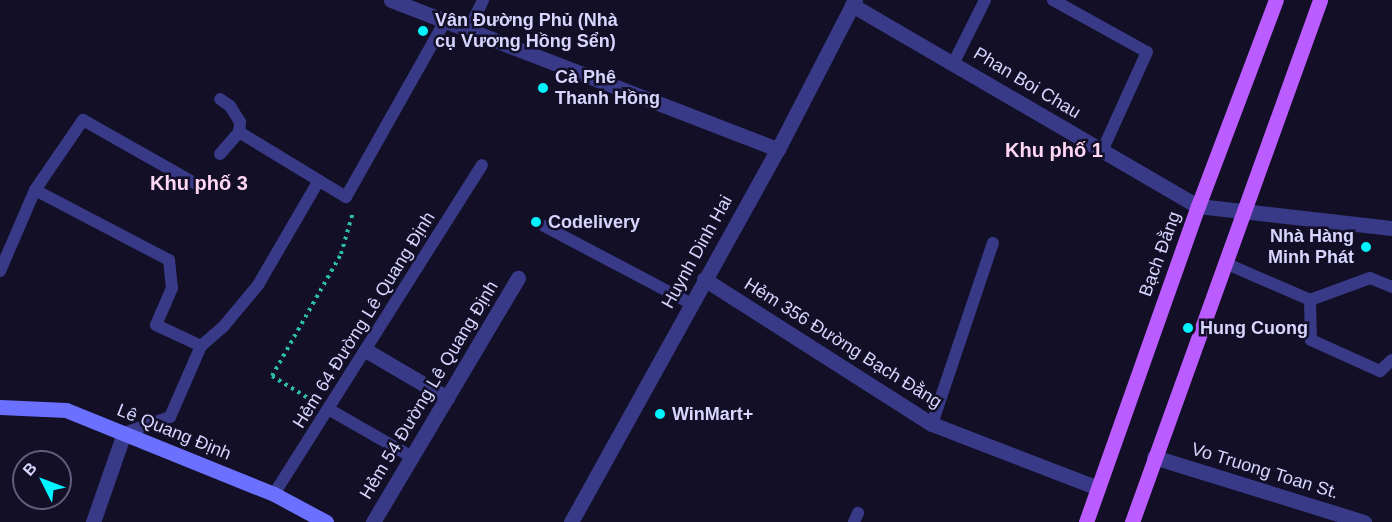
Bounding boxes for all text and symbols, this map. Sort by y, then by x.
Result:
place label: Vân Đường Phủ (Nhà cụ Vương Hồng Sển) [435,10,618,52]
marker: Vân Đường Phủ (Nhà cụ Vương Hồng Sển) [416,24,430,38]
street label: Phan Boi Chau [970,43,1084,123]
place label: Cà Phê Thanh Hồng [555,67,660,110]
marker: Cà Phê Thanh Hồng [536,81,550,95]
district label: Khu phố 1 [1005,138,1103,162]
district label: Khu phố 3 [150,171,248,195]
street label: Huynh Dinh Hai [657,192,737,312]
street label: Hẻm 64 Đường Lê Quang Định [288,208,440,432]
street label: Bạch Đằng [1135,208,1185,300]
place label: Codelivery [548,211,640,233]
marker: Codelivery [529,215,543,229]
place label: Nhà Hàng Minh Phát [1268,226,1354,268]
marker: Nhà Hàng Minh Phát [1359,240,1373,254]
street label: Hẻm 356 Đường Bạch Đằng [740,273,946,413]
street label: Hẻm 54 Đường Lê Quang Định [355,277,503,503]
place label: Hung Cuong [1200,317,1308,339]
marker: Hung Cuong [1181,321,1195,335]
street label: Lê Quang Định [114,399,234,465]
place label: WinMart+ [672,403,753,425]
marker: WinMart+ [653,407,667,421]
street label: Vo Truong Toan St. [1188,438,1342,504]
north arrow [12,450,72,510]
text: B [20,459,40,479]

